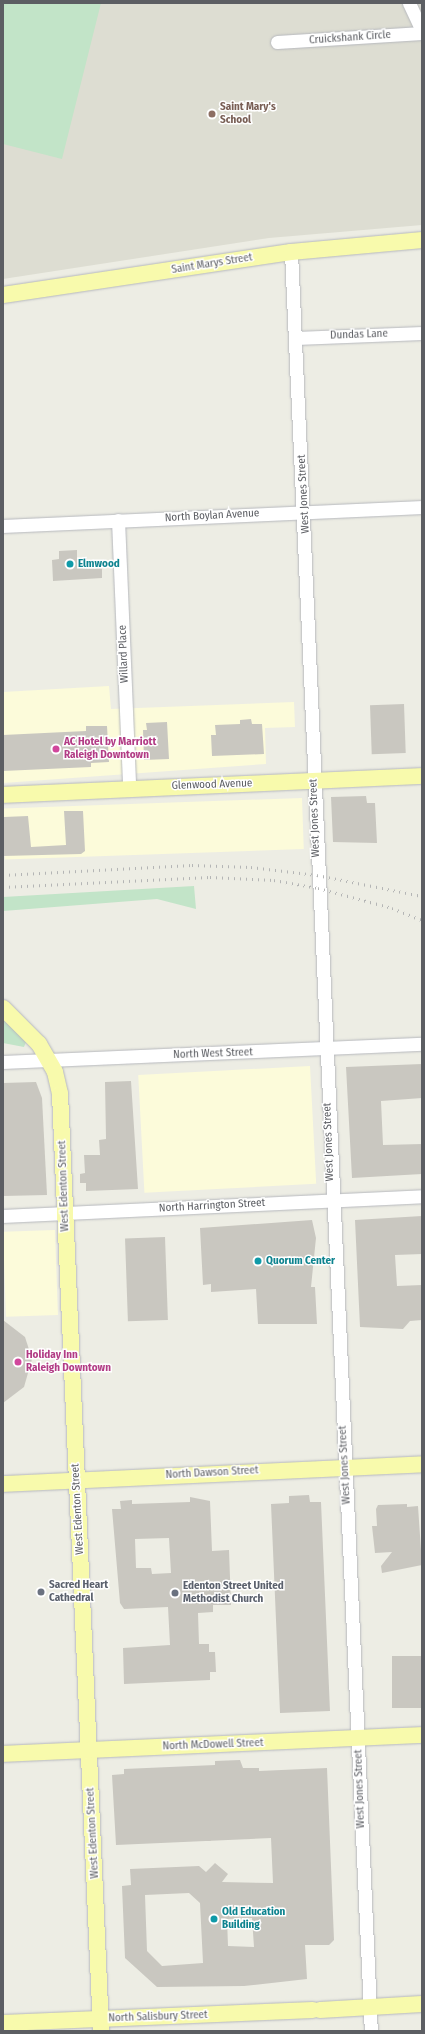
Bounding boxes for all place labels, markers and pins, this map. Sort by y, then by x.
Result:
place label: Saint Mary's School [220,101,276,127]
marker: Saint Mary's School [207,109,217,119]
place label: Elmwood [78,557,120,571]
marker: Elmwood [65,559,75,569]
place label: AC Hotel by Marriott Raleigh Downtown [64,736,156,762]
marker: AC Hotel by Marriott Raleigh Downtown [51,744,61,754]
place label: Quorum Center [266,1254,335,1268]
marker: Quorum Center [253,1256,263,1266]
place label: Holiday Inn Raleigh Downtown [26,1349,111,1375]
marker: Holiday Inn Raleigh Downtown [13,1357,23,1367]
place label: Sacred Heart Cathedral [49,1579,108,1605]
place label: Edenton Street United Methodist Church [183,1580,284,1606]
marker: Sacred Heart Cathedral [36,1587,46,1597]
marker: Edenton Street United Methodist Church [170,1588,180,1598]
place label: Old Education Building [222,1906,285,1932]
marker: Old Education Building [209,1914,219,1924]

